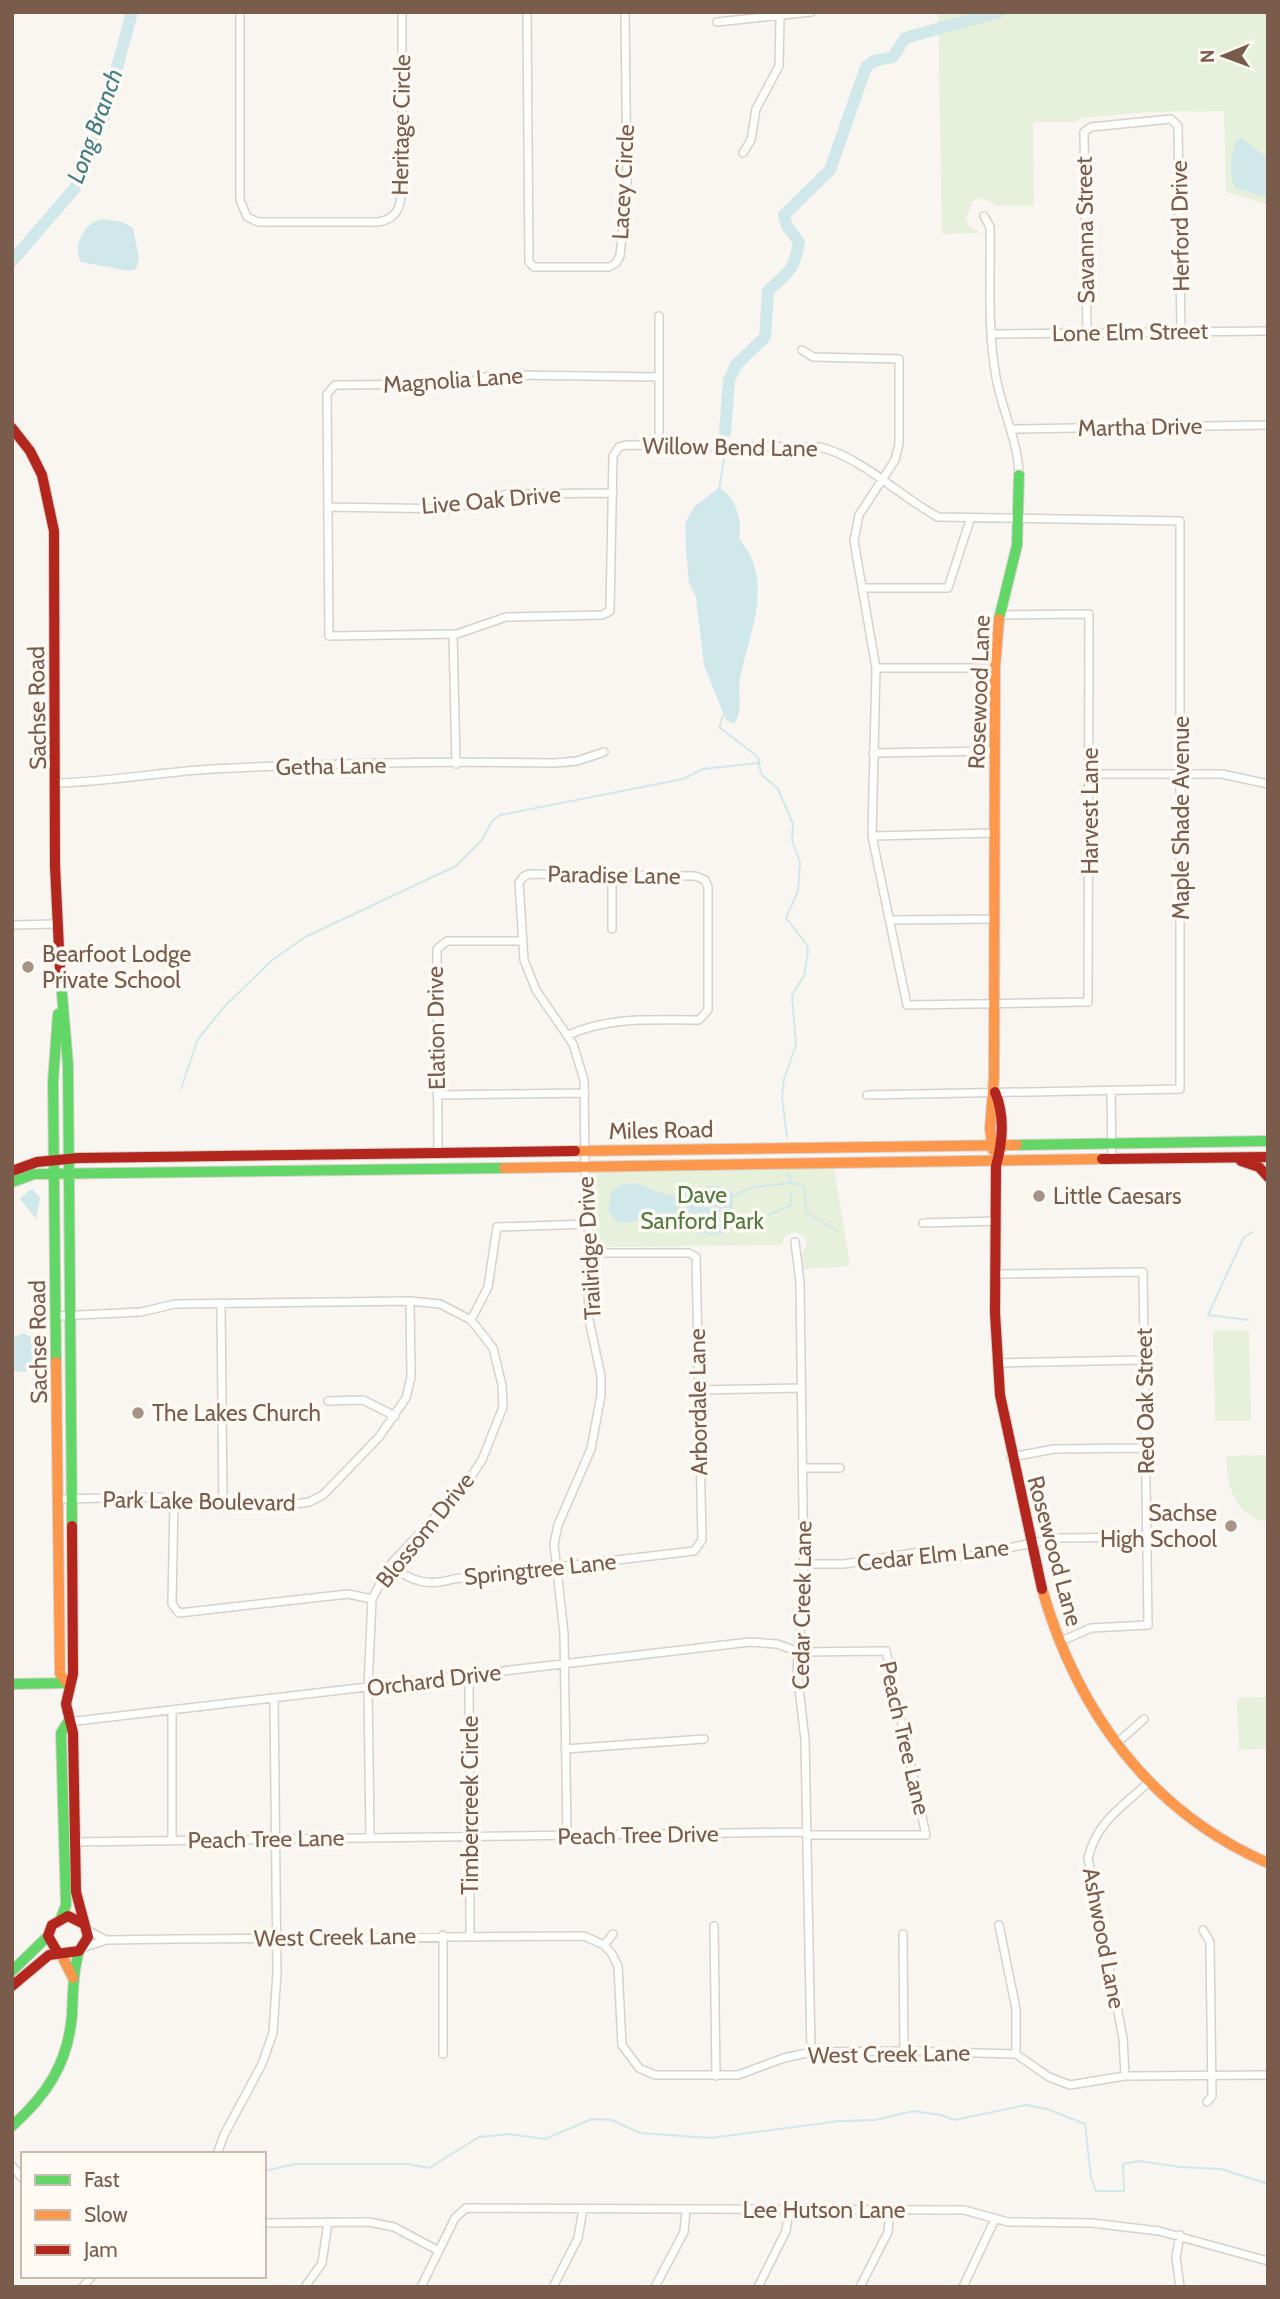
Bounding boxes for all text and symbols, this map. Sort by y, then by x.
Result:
north arrow [1189,21,1259,91]
text: N [1196,49,1219,63]
street label: Heritage Circle [386,54,416,196]
water label: Long Branch [60,65,129,187]
street label: Lacey Circle [606,123,640,240]
street label: Savanna Street [1070,156,1100,304]
street label: Herford Drive [1165,160,1195,292]
street label: Lone Elm Street [1052,317,1209,347]
street label: Magnolia Lane [382,361,524,399]
street label: Martha Drive [1077,412,1203,442]
street label: Willow Bend Lane [642,431,818,463]
street label: Live Oak Drive [420,480,562,520]
street label: Rosewood Lane [962,614,996,770]
street label: Sachse Road [22,646,52,770]
street label: Maple Shade Avenue [1167,716,1195,920]
street label: Harvest Lane [1076,747,1104,874]
street label: Getha Lane [275,751,387,781]
street label: Paradise Lane [547,860,681,890]
place label: Bearfoot Lodge Private School [42,940,191,994]
marker: Bearfoot Lodge Private School [20,959,36,975]
street label: Elation Drive [421,966,451,1090]
street label: Miles Road [608,1115,714,1145]
street label: Trailridge Drive [571,1175,607,1320]
park label: Dave Sanford Park [640,1181,764,1235]
place label: Little Caesars [1053,1182,1182,1210]
marker: Little Caesars [1031,1188,1047,1204]
street label: Sachse Road [23,1280,53,1404]
street label: Red Oak Street [1130,1327,1160,1474]
street label: Arbordale Lane [683,1328,713,1476]
place label: The Lakes Church [152,1399,321,1427]
marker: The Lakes Church [130,1405,146,1421]
street label: Blossom Drive [370,1467,480,1593]
street label: Rosewood Lane [1021,1473,1089,1629]
street label: Park Lake Boulevard [102,1485,296,1517]
place label: Sachse High School [1100,1499,1218,1553]
marker: Sachse High School [1223,1518,1239,1534]
street label: Cedar Creek Lane [787,1520,817,1690]
street label: Cedar Elm Lane [856,1533,1011,1577]
street label: Springtree Lane [462,1547,618,1591]
street label: Orchard Drive [365,1658,503,1702]
street label: Peach Tree Lane [874,1658,936,1818]
street label: Timbercreek Circle [456,1715,484,1895]
street label: Peach Tree Drive [557,1820,719,1850]
street label: Peach Tree Lane [187,1824,345,1854]
street label: Ashwood Lane [1077,1865,1131,2011]
street label: West Creek Lane [254,1922,417,1952]
street label: West Creek Lane [808,2039,971,2069]
legend [21,2152,266,2278]
text: Fast [84,2167,120,2192]
street label: Lee Hutson Lane [742,2196,906,2224]
text: Slow [84,2202,128,2227]
text: Jam [83,2237,118,2262]

